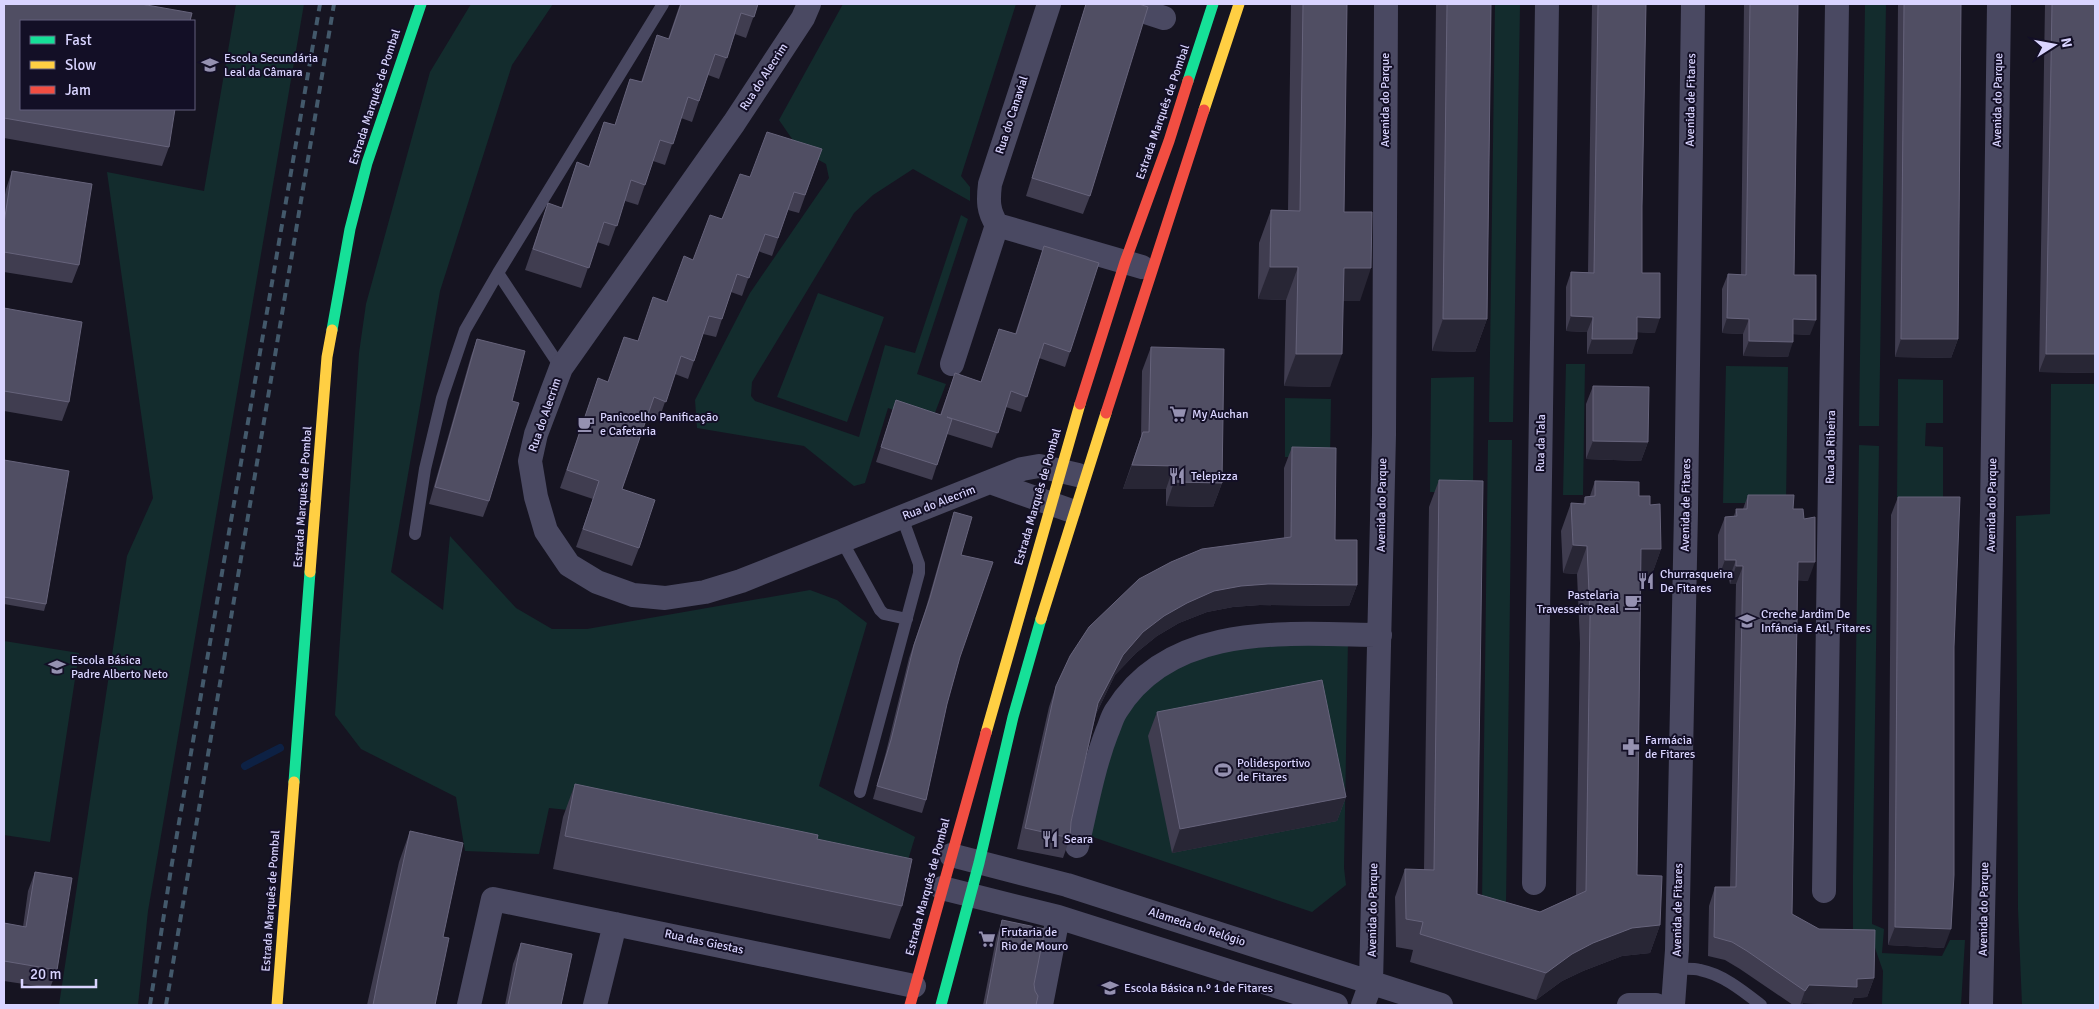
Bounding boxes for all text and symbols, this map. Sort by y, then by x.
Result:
legend [20,20,195,110]
north arrow [2029,20,2079,70]
street label: Estrada Marquês de Pombal [346,27,404,167]
text: Fast [65,31,92,49]
text: N [2057,36,2076,49]
street label: Rua do Alecrim [737,41,791,113]
street label: Estrada Marquês de Pombal [1133,42,1193,181]
place label: Escola Secundária Leal da Câmara [224,51,318,80]
street label: Avenida do Parque [1378,53,1393,147]
street label: Avenida de Fitares [1683,53,1699,147]
street label: Avenida do Parque [1990,53,2006,147]
school or university icon: Escola Secundária Leal da Câmara [200,55,220,75]
text: Slow [65,56,96,74]
street label: Rua do Canavial [992,74,1032,156]
text: Jam [65,81,91,99]
street label: Rua do Alecrim [525,376,565,454]
supermarket icon: My Auchan [1168,404,1188,424]
place label: My Auchan [1192,407,1249,422]
place label: Panicoelho Panificação e Cafetaria [600,410,718,439]
street label: Rua da Ribeira [1823,410,1839,484]
cafe icon: Panicoelho Panificação e Cafetaria [576,414,596,434]
street label: Rua da Tala [1533,414,1549,472]
street label: Estrada Marquês de Pombal [291,425,315,568]
street label: Estrada Marquês de Pombal [1011,426,1065,567]
street label: Avenida do Parque [1374,458,1390,552]
street label: Avenida de Fitares [1678,458,1694,552]
street label: Avenida do Parque [1984,458,2000,552]
restaurant icon: Telepizza [1167,466,1187,486]
place label: Telepizza [1191,469,1238,484]
street label: Rua do Alecrim [900,482,978,524]
place label: Churrasqueira De Fitares [1660,567,1733,596]
restaurant icon: Churrasqueira De Fitares [1636,571,1656,591]
place label: Pastelaria Travesseiro Real [1537,588,1619,617]
cafe icon: Pastelaria Travesseiro Real [1623,592,1643,612]
place label: Creche Jardim De Infáncia E Atl, Fitares [1761,607,1871,636]
school or university icon: Creche Jardim De Infáncia E Atl, Fitares [1737,611,1757,631]
place label: Escola Básica Padre Alberto Neto [71,653,168,682]
school or university icon: Escola Básica Padre Alberto Neto [47,657,67,677]
place label: Farmácia de Fitares [1645,733,1695,762]
pharmacy icon: Farmácia de Fitares [1621,737,1641,757]
place label: Polidesportivo de Fitares [1237,756,1310,785]
sports icon: Polidesportivo de Fitares [1213,760,1233,780]
street label: Estrada Marquês de Pombal [902,816,954,957]
street label: Estrada Marquês de Pombal [259,829,283,972]
restaurant icon: Seara [1040,829,1060,849]
place label: Seara [1064,832,1093,847]
street label: Avenida do Parque [1976,862,1992,956]
street label: Avenida do Parque [1365,863,1381,957]
street label: Avenida de Fitares [1670,863,1686,957]
street label: Alameda do Relógio [1147,904,1247,950]
place label: Frutaria de Rio de Mouro [1001,925,1068,954]
street label: Rua das Giestas [663,926,745,958]
supermarket icon: Frutaria de Rio de Mouro [977,929,997,949]
scale bar [22,956,96,988]
text: 20 m [30,965,61,983]
school or university icon: Escola Básica n.º 1 de Fitares [1100,978,1120,998]
place label: Escola Básica n.º 1 de Fitares [1124,981,1273,996]

